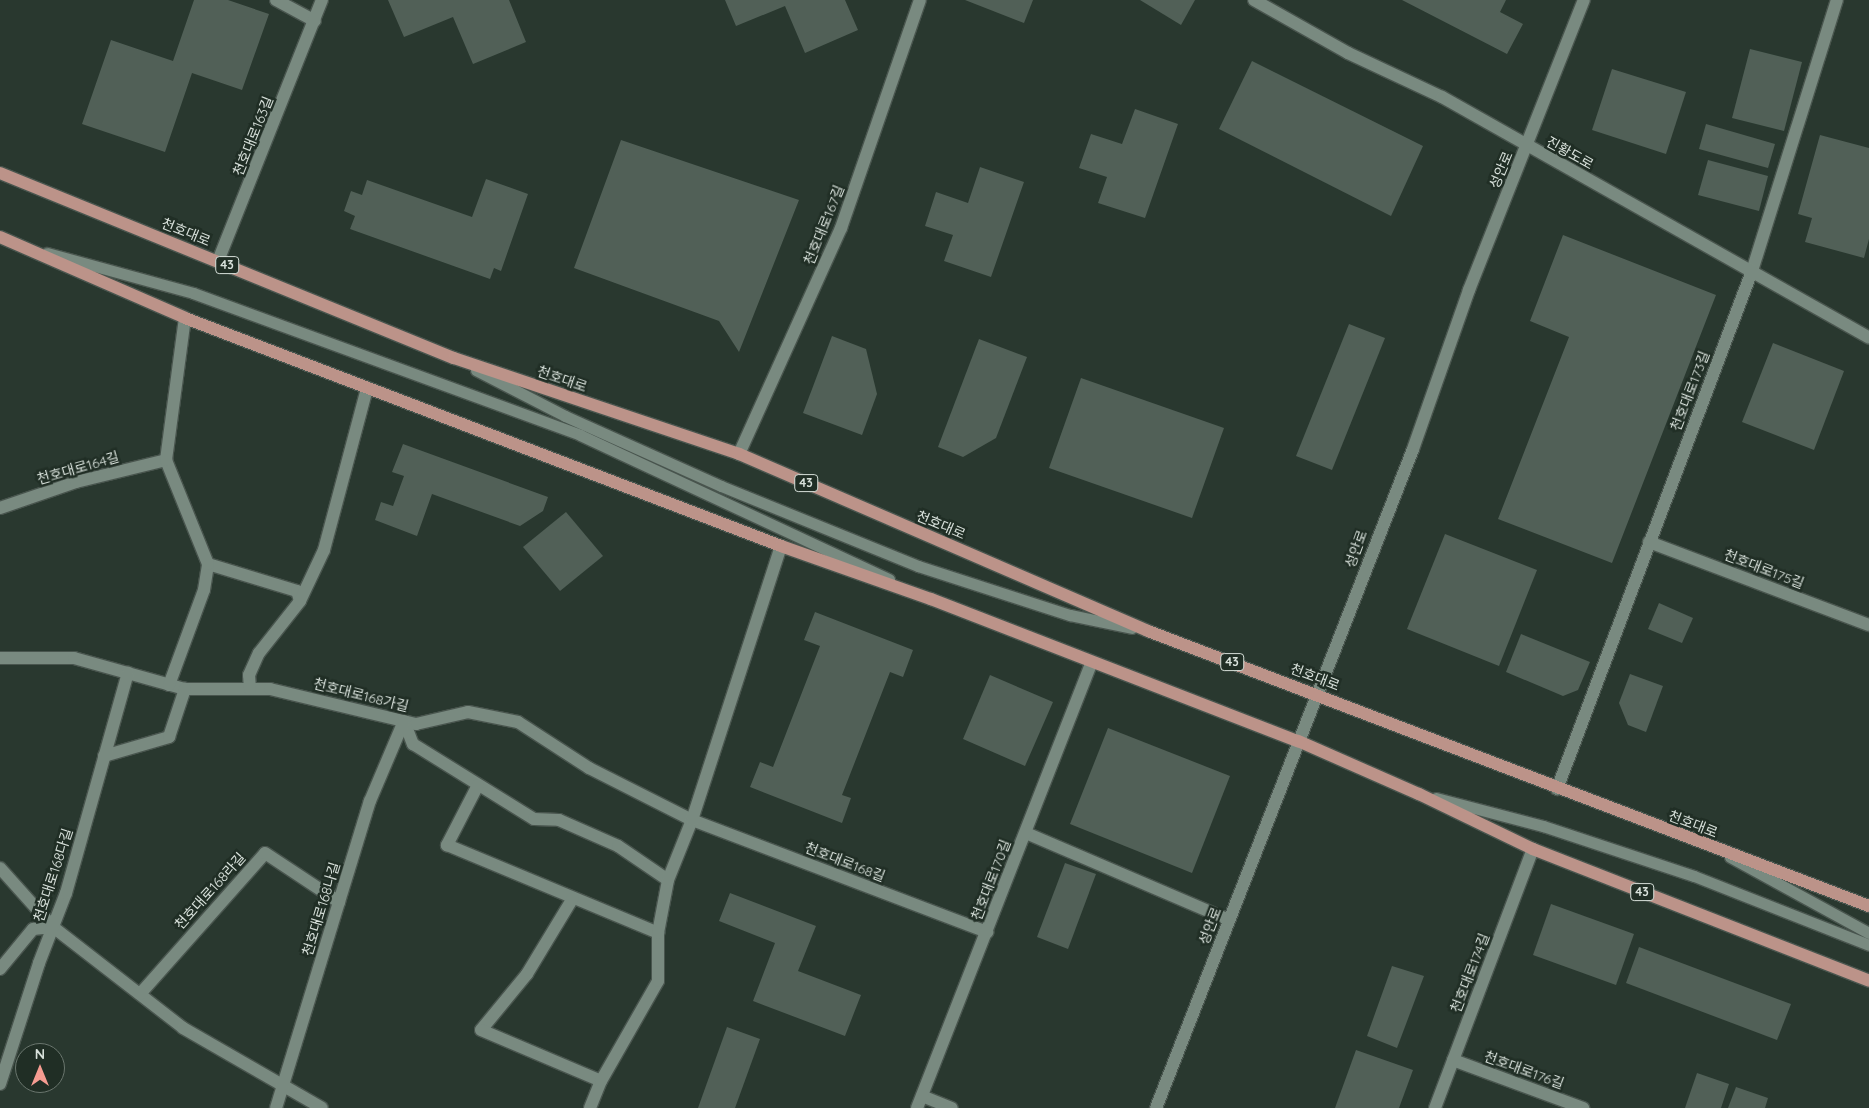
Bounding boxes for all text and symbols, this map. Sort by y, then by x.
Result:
street label: 천호대로163길 [229,94,277,178]
street label: 진황도로 [1543,133,1597,173]
street label: 성안로 [1486,149,1516,191]
street label: 천호대로167길 [800,183,848,267]
street label: 천호대로 [159,215,213,249]
road number: 43 [214,256,240,274]
street label: 천호대로173길 [1667,349,1713,433]
street label: 천호대로 [535,363,589,395]
street label: 천호대로164길 [35,448,121,488]
road number: 43 [794,473,818,492]
street label: 천호대로 [914,507,968,543]
street label: 성안로 [1341,528,1371,570]
street label: 천호대로175길 [1722,546,1806,592]
road number: 43 [1220,652,1244,672]
street label: 천호대로 [1288,660,1342,694]
street label: 천호대로168가길 [312,675,410,715]
street label: 천호대로 [1666,807,1720,841]
street label: 천호대로168다길 [30,826,76,924]
street label: 천호대로170길 [968,837,1014,923]
street label: 천호대로168길 [802,839,888,885]
street label: 천호대로168라길 [171,849,249,933]
street label: 천호대로168나길 [299,860,343,958]
road number: 43 [1630,882,1654,902]
street label: 성안로 [1195,905,1225,947]
street label: 천호대로174길 [1447,931,1493,1015]
north arrow [15,1043,65,1093]
text: N [35,1045,45,1063]
street label: 천호대로176길 [1482,1048,1566,1092]

